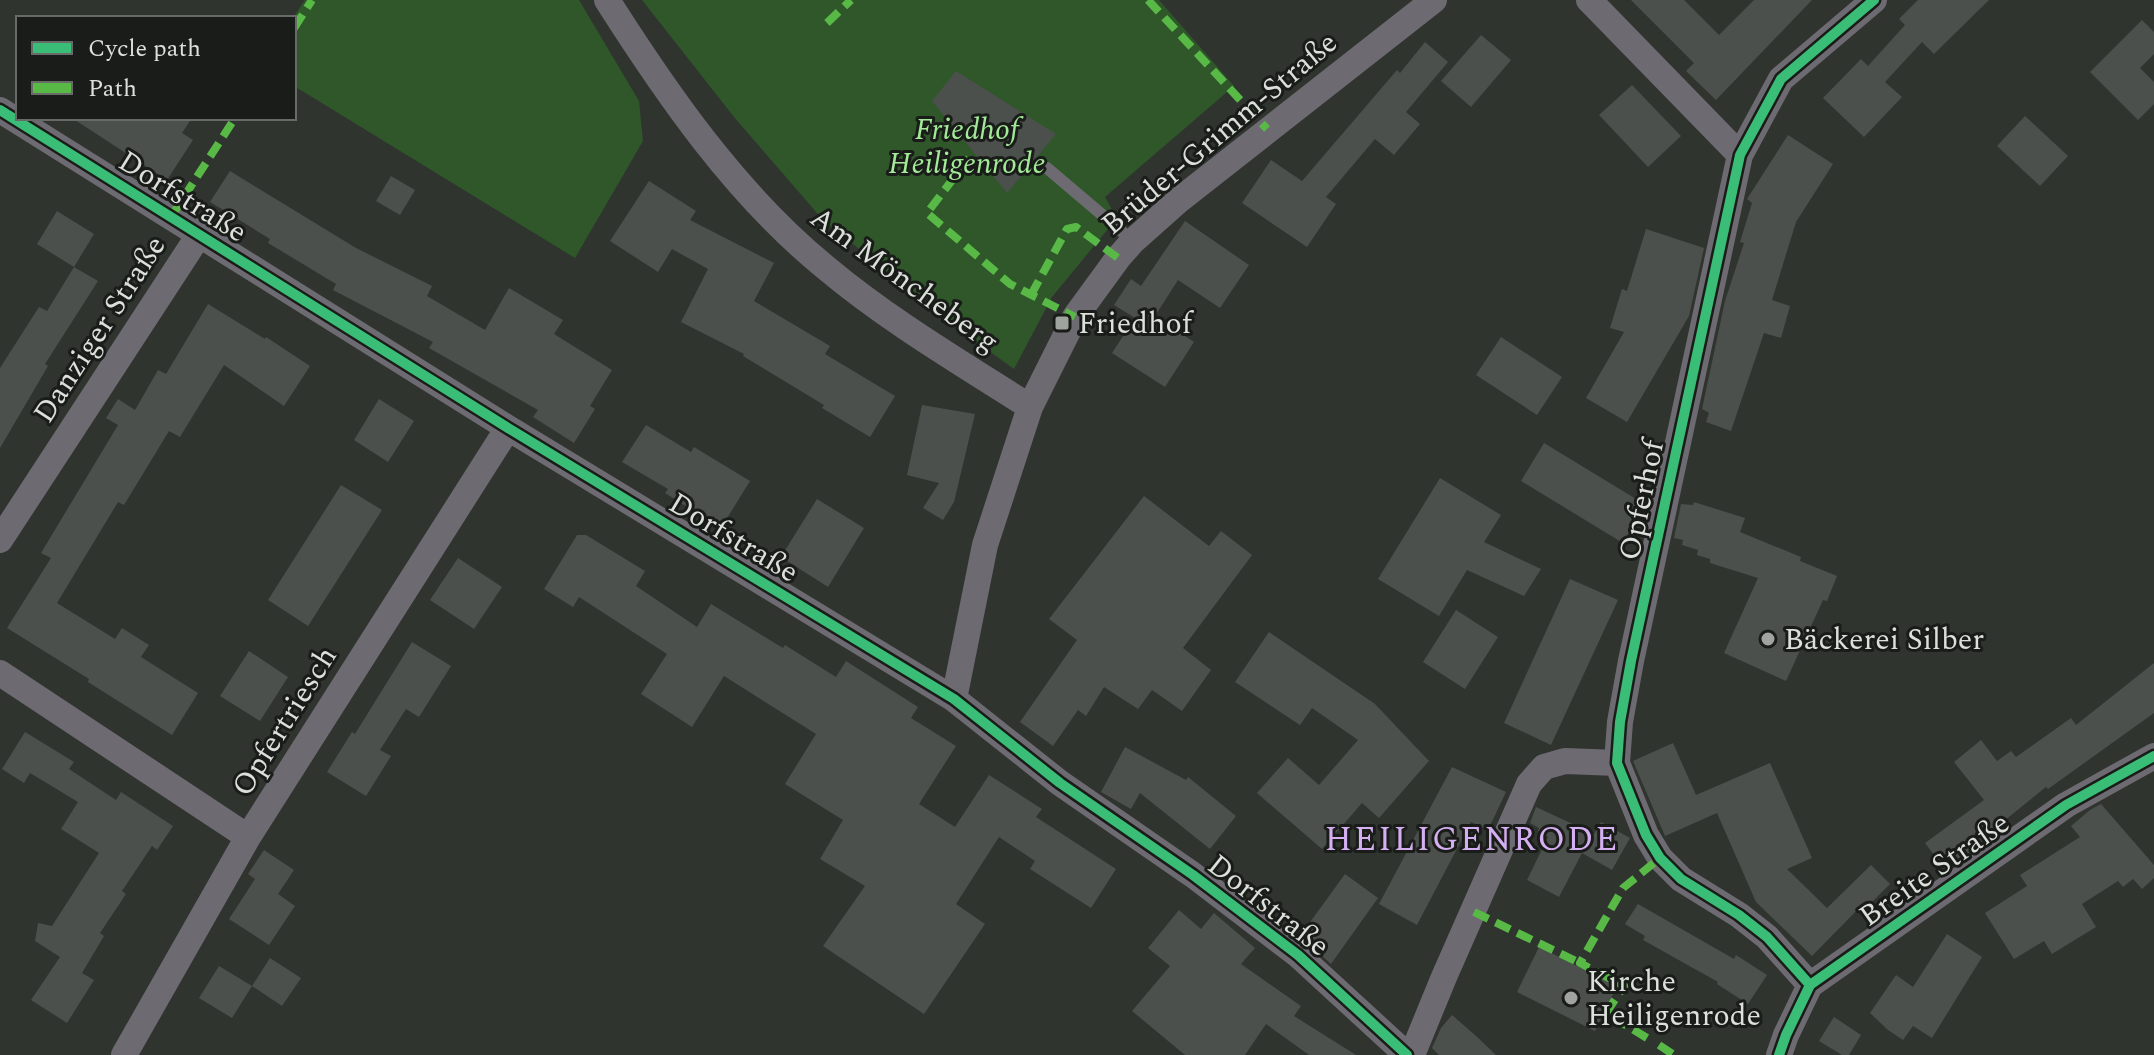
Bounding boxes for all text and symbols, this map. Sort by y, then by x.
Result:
legend [16,16,296,120]
street label: Brüder-Grimm-Straße [1091,21,1348,247]
text: Cycle path [88,31,201,67]
text: Path [88,71,137,107]
park label: Friedhof Heiligenrode [889,107,1045,187]
street label: Dorfstraße [109,139,256,255]
street label: Am Möncheberg [800,195,1009,364]
street label: Danziger Straße [22,227,178,433]
place label: Friedhof [1078,301,1195,347]
marker: Friedhof [1053,314,1071,332]
street label: Opferhof [1607,433,1678,565]
street label: Dorfstraße [659,481,807,595]
place label: Bäckerei Silber [1784,617,1984,663]
marker: Bäckerei Silber [1759,630,1777,648]
street label: Opfertriesch [220,637,349,806]
street label: Breite Straße [1850,801,2019,939]
district label: HEILIGENRODE [1325,814,1619,866]
street label: Dorfstraße [1197,843,1340,969]
place label: Kirche Heiligenrode [1587,959,1761,1039]
marker: Kirche Heiligenrode [1562,989,1580,1007]

